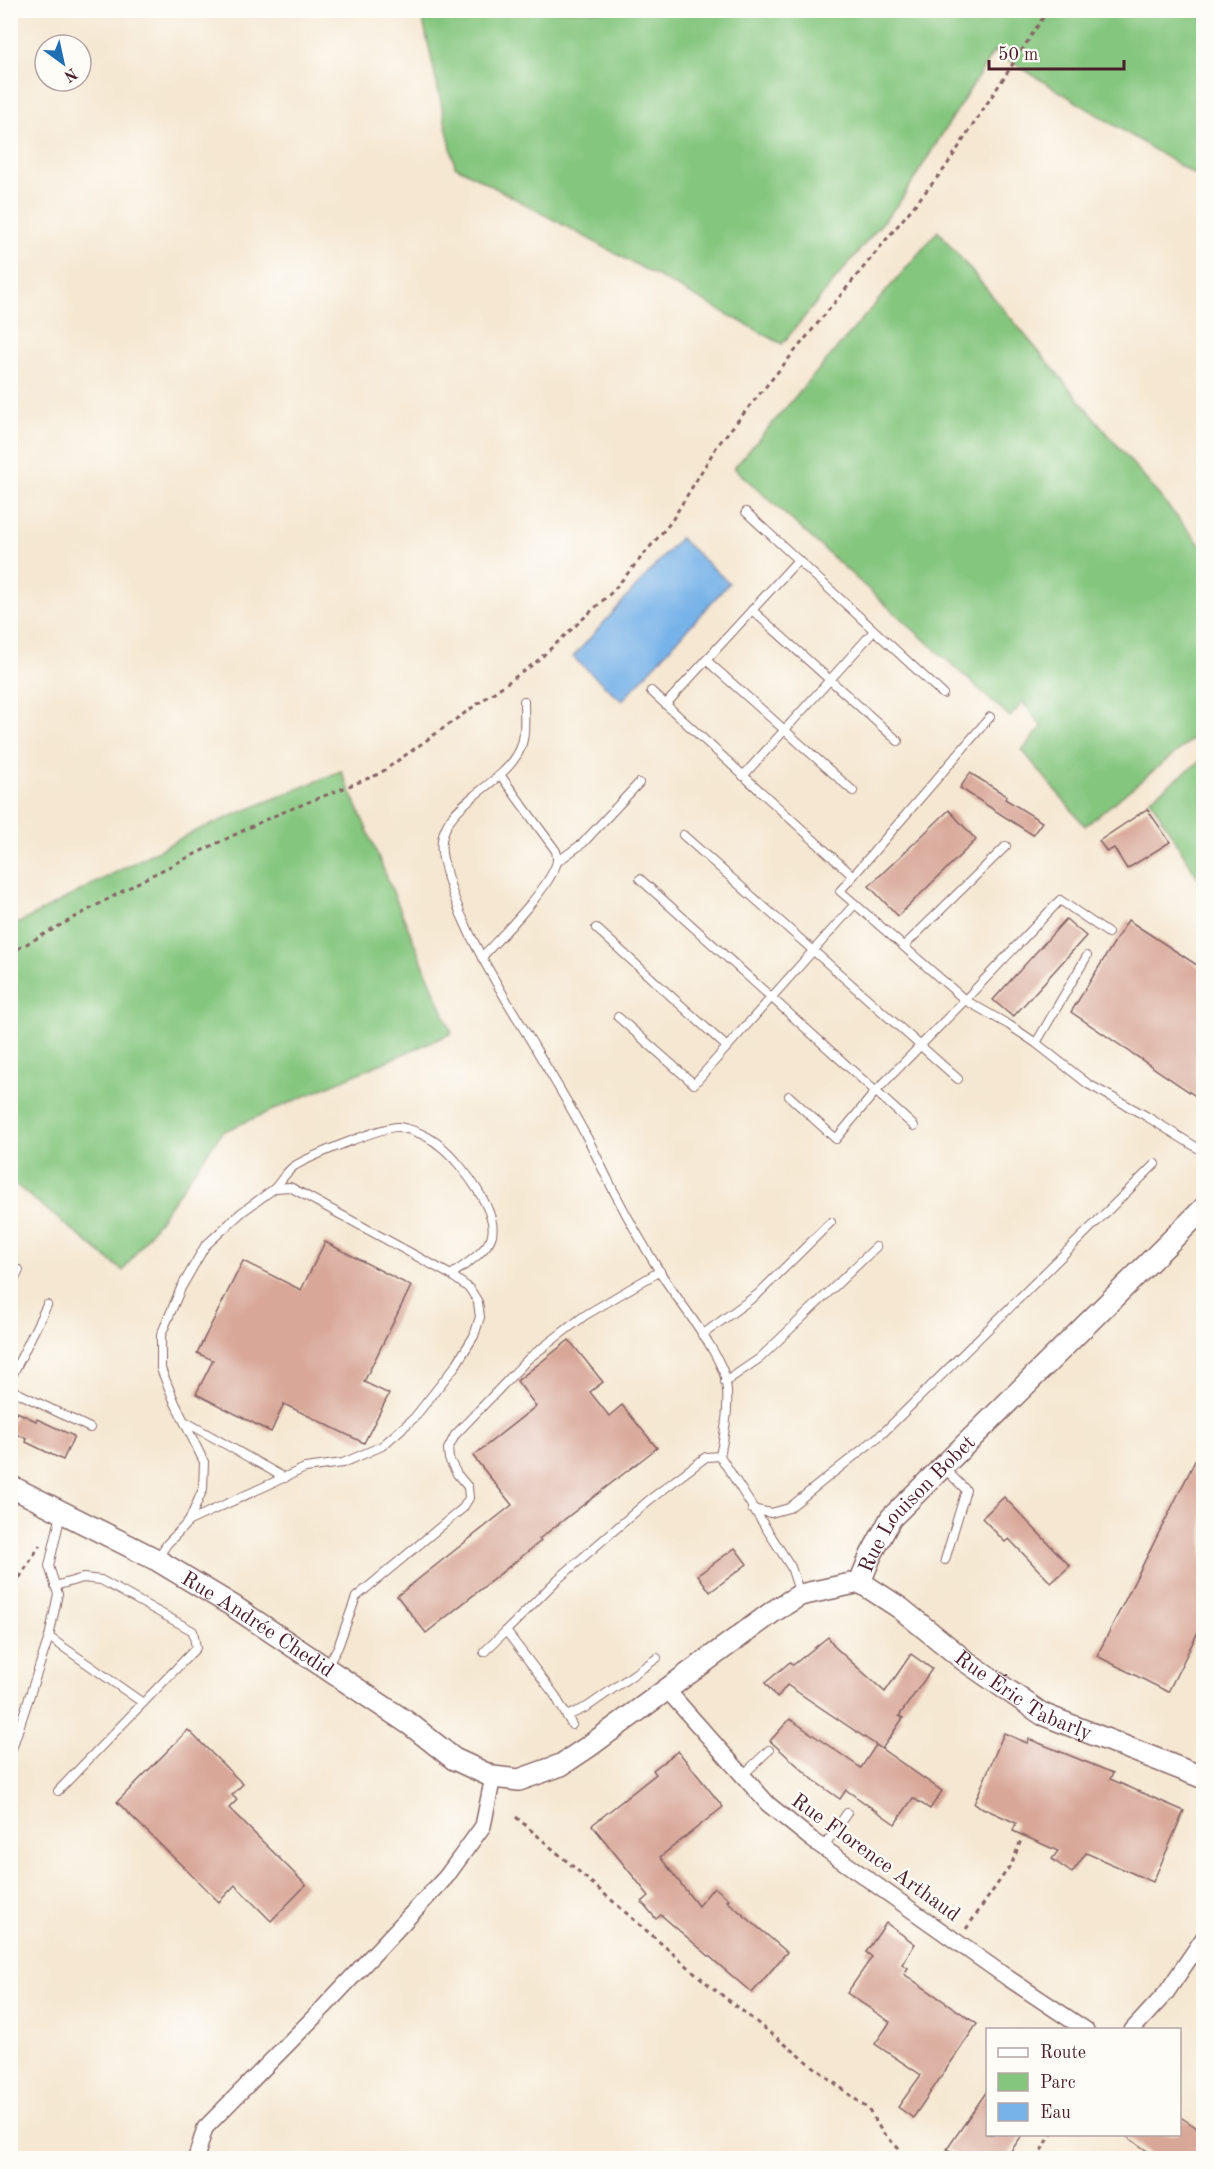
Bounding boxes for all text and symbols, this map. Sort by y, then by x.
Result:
north arrow [33,33,93,93]
scale bar [989,33,1124,71]
text: 50 m [998,46,1038,64]
text: N [60,64,80,84]
street label: Rue Louison Bobet [856,1432,980,1576]
street label: Rue Andrée Chedid [177,1568,337,1682]
street label: Rue Éric Tabarly [950,1648,1095,1745]
street label: Rue Florence Arthaud [787,1790,963,1926]
legend [986,2028,1181,2136]
text: Route [1040,2044,1086,2062]
text: Parc [1040,2074,1076,2092]
text: Eau [1040,2104,1071,2122]

